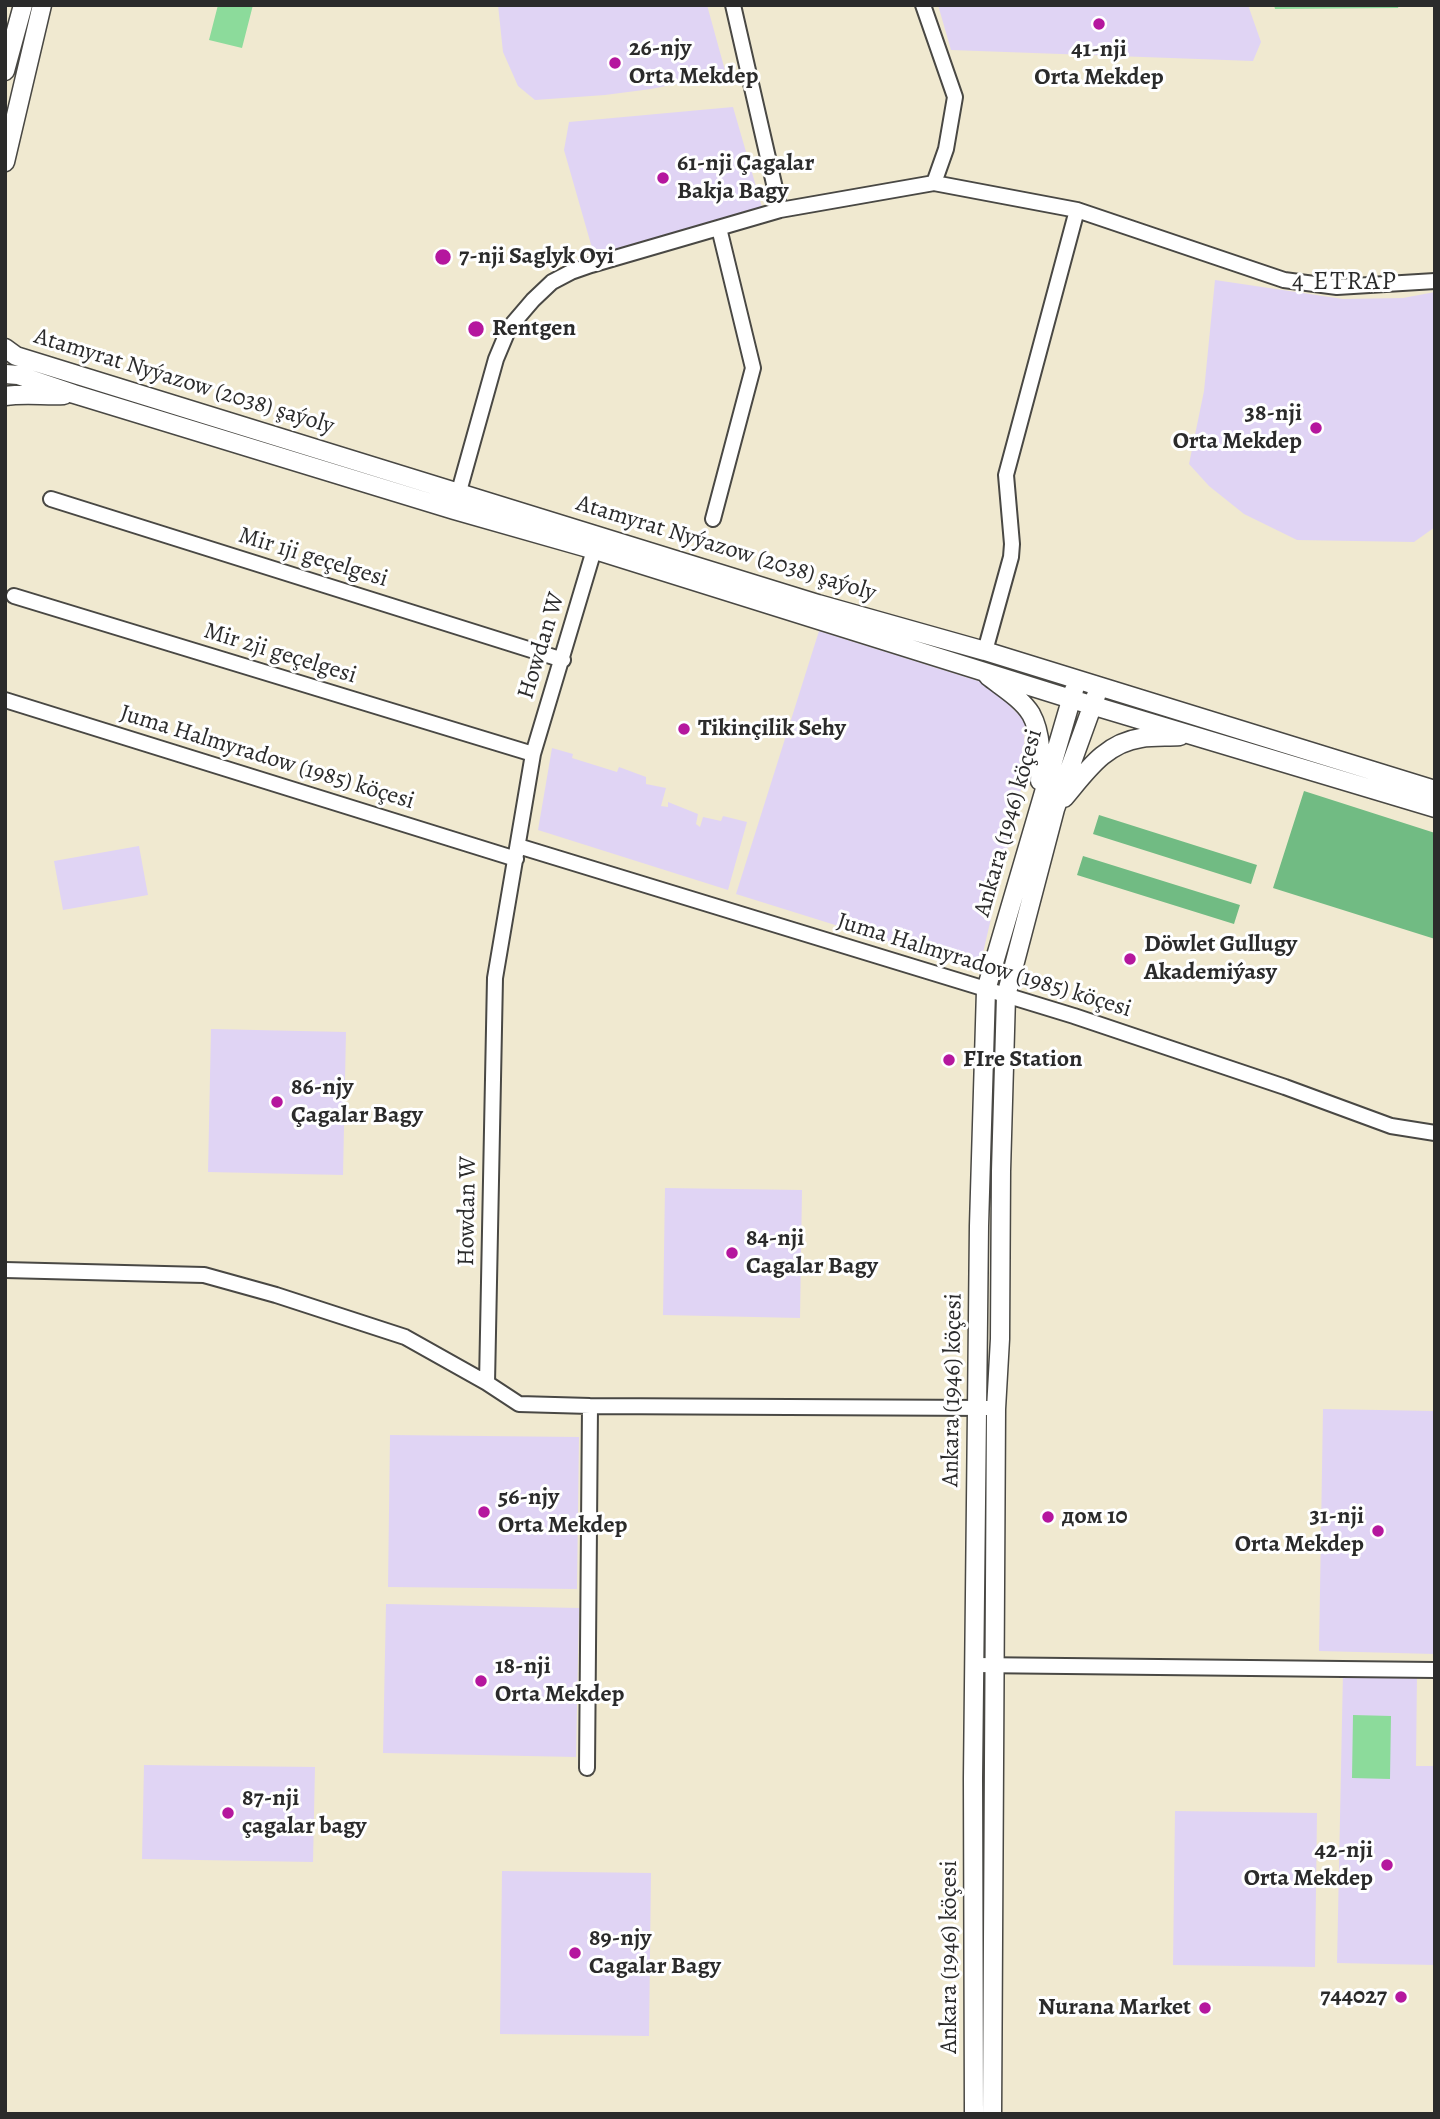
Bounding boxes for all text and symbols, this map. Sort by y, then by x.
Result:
marker: 41-nji Orta Mekdep [1091,16,1107,32]
place label: 26-njy Orta Mekdep [629,35,758,91]
place label: 41-nji Orta Mekdep [1034,36,1164,92]
marker: 26-njy Orta Mekdep [607,55,623,71]
place label: 61-nji Çagalar Bakja Bagy [677,150,814,206]
marker: 61-nji Çagalar Bakja Bagy [655,170,671,186]
place label: 7-nji Saglyk Oyi [459,243,614,271]
marker: 7-nji Saglyk Oyi [433,247,453,267]
district label: 4 ETRAP [1293,267,1397,299]
place label: Rentgen [492,315,576,343]
marker: Rentgen [466,319,486,339]
street label: Atamyrat Nyýazow (2038) şaýoly [31,323,337,441]
place label: 38-nji Orta Mekdep [1173,400,1302,456]
marker: 38-nji Orta Mekdep [1308,420,1324,436]
street label: Atamyrat Nyýazow (2038) şaýoly [573,490,879,608]
street label: Mir 1ji geçelgesi [235,522,391,594]
street label: Howdan W [512,589,572,703]
street label: Mir 2ji geçelgesi [200,617,360,691]
street label: Juma Halmyradow (1985) köçesi [116,699,418,817]
place label: Tikinçilik Sehy [698,715,846,743]
marker: Tikinçilik Sehy [676,721,692,737]
street label: Ankara (1946) köçesi [968,726,1050,920]
street label: Juma Halmyradow (1985) köçesi [833,907,1135,1025]
place label: Döwlet Gullugy Akademiýasy [1144,931,1297,987]
marker: Döwlet Gullugy Akademiýasy [1122,951,1138,967]
place label: FIre Station [963,1046,1083,1074]
marker: FIre Station [941,1052,957,1068]
place label: 86-njy Çagalar Bagy [291,1074,423,1130]
marker: 86-njy Çagalar Bagy [269,1094,285,1110]
street label: Howdan W [453,1156,483,1266]
place label: 84-nji Cagalar Bagy [746,1225,878,1281]
marker: 84-nji Cagalar Bagy [724,1245,740,1261]
street label: Ankara (1946) köçesi [937,1293,969,1487]
place label: 56-njy Orta Mekdep [498,1484,627,1540]
place label: дом 10 [1062,1503,1128,1531]
place label: 31-nji Orta Mekdep [1235,1503,1364,1559]
marker: 56-njy Orta Mekdep [476,1504,492,1520]
marker: дом 10 [1040,1509,1056,1525]
marker: 31-nji Orta Mekdep [1370,1523,1386,1539]
place label: 18-nji Orta Mekdep [495,1653,624,1709]
marker: 18-nji Orta Mekdep [473,1673,489,1689]
place label: 87-nji çagalar bagy [242,1785,366,1841]
marker: 87-nji çagalar bagy [220,1805,236,1821]
place label: 42-nji Orta Mekdep [1244,1837,1373,1893]
marker: 42-nji Orta Mekdep [1379,1857,1395,1873]
street label: Ankara (1946) köçesi [936,1860,964,2054]
place label: 89-njy Cagalar Bagy [589,1925,721,1981]
marker: 89-njy Cagalar Bagy [567,1945,583,1961]
place label: 744027 [1320,1983,1387,2011]
marker: 744027 [1393,1989,1409,2005]
place label: Nurana Market [1038,1994,1191,2022]
marker: Nurana Market [1197,2000,1213,2016]

